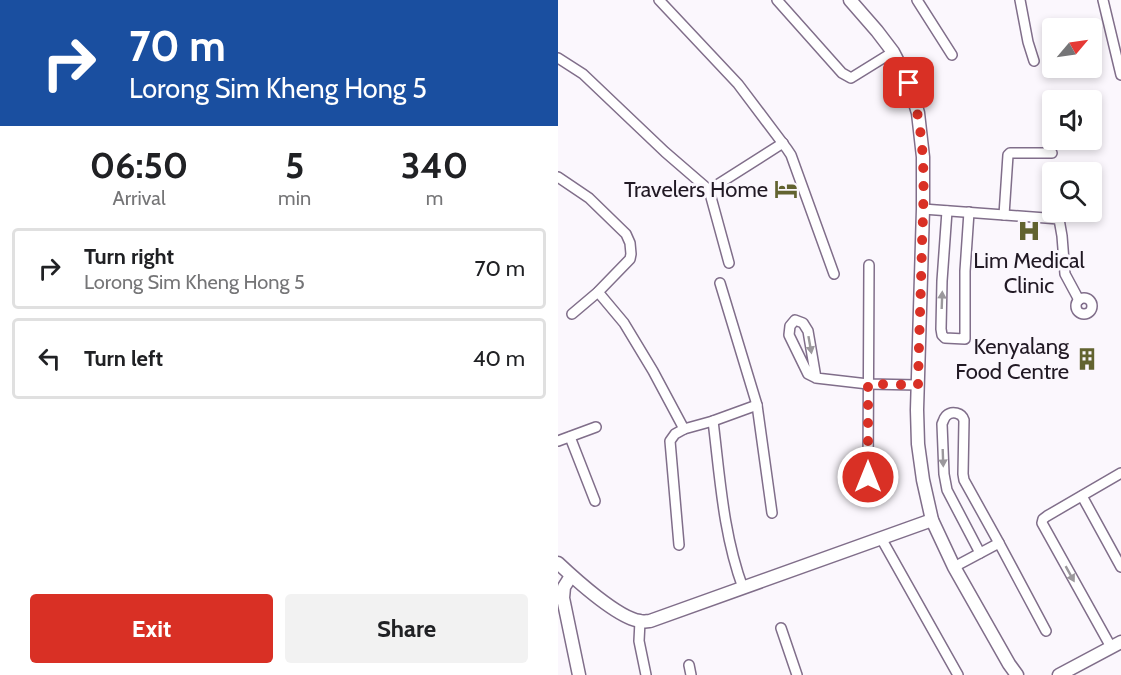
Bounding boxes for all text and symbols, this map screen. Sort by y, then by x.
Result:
north arrow [1042,18,1102,78]
map controls [1042,18,1102,222]
text: 70 m [129,20,226,72]
icon: right [30,24,108,102]
pin [883,57,934,108]
icon: arrive [892,66,925,99]
text: Lorong Sim Kheng Hong 5 [129,72,427,105]
button: sound [1042,90,1102,150]
text: 06:50 [90,143,188,187]
text: 5 [285,143,304,187]
text: 340 [401,143,468,187]
button: search [1042,162,1102,222]
place label: Travelers Home [624,176,768,203]
hotel icon: Travelers Home [773,176,799,202]
text: Arrival [112,186,166,210]
text: min [278,186,311,210]
text: m [426,186,443,210]
hospital icon: Lim Medical Clinic [1016,218,1042,244]
text: Turn right [84,243,174,270]
place label: Lim Medical Clinic [973,247,1086,299]
icon: right [33,252,66,285]
text: 70 m [475,255,525,282]
text: Lorong Sim Kheng Hong 5 [84,270,305,294]
one-way arrow [937,291,947,310]
place label: Kenyalang Food Centre [955,333,1070,385]
one-way arrow [806,335,815,354]
icon: left [33,342,66,375]
text: Turn left [84,345,163,372]
text: 40 m [473,345,525,372]
building icon: Kenyalang Food Centre [1074,346,1100,372]
position arrow [836,445,900,509]
one-way arrow [939,449,948,468]
one-way arrow [1065,565,1075,582]
button: Exit [30,594,273,663]
button: Share [285,594,528,663]

